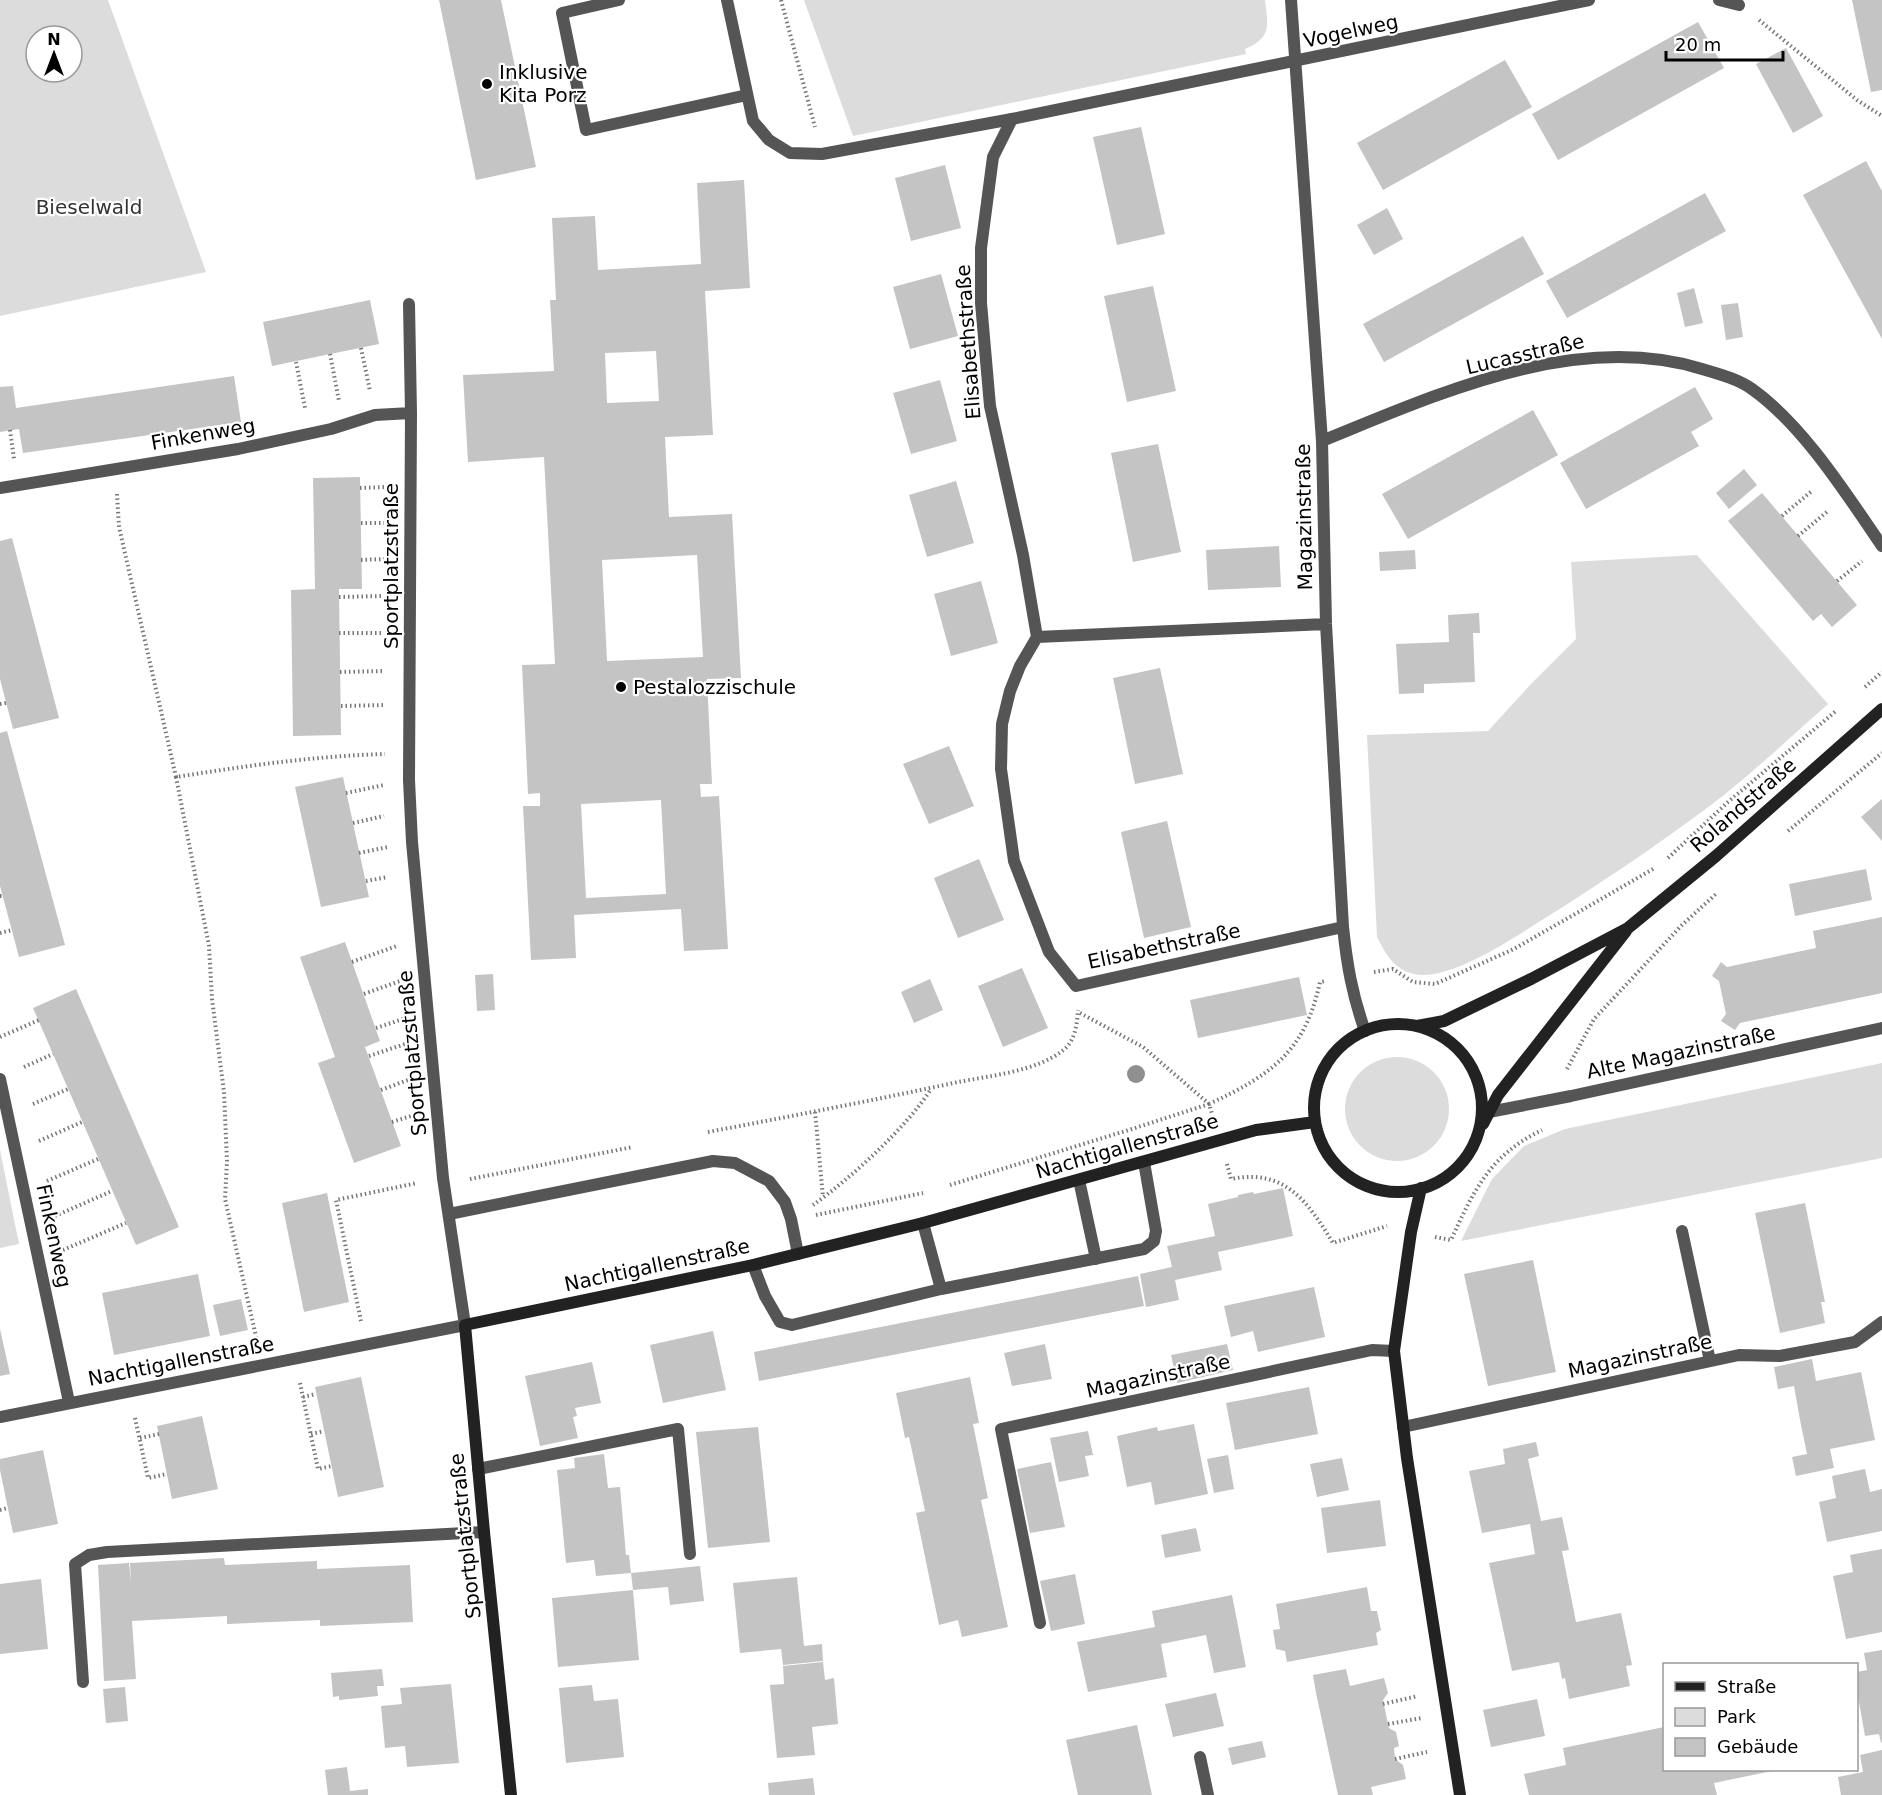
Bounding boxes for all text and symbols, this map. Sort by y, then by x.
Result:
street label: Vogelweg [1301,9,1401,53]
north arrow [24,24,84,84]
scale bar [1666,24,1783,62]
text: N [47,30,61,49]
text: 20 m [1675,34,1721,55]
place label: Inklusive Kita Porz [499,60,588,107]
marker: Inklusive Kita Porz [480,77,494,91]
park label: Bieselwald [36,195,142,219]
street label: Elisabethstraße [951,264,985,420]
street label: Lucasstraße [1463,329,1587,379]
street label: Finkenweg [149,413,257,455]
street label: Magazinstraße [1291,443,1317,591]
street label: Sportplatzstraße [379,483,403,649]
place label: Pestalozzischule [633,675,796,699]
marker: Pestalozzischule [614,680,628,694]
street label: Rolandstraße [1685,753,1801,857]
street label: Elisabethstraße [1085,918,1243,974]
street label: Sportplatzstraße [393,969,431,1137]
street label: Alte Magazinstraße [1584,1020,1778,1084]
street label: Nachtigallenstraße [1033,1108,1221,1184]
street label: Finkenweg [31,1182,77,1290]
street label: Nachtigallenstraße [562,1234,752,1296]
street label: Magazinstraße [1566,1329,1714,1383]
street label: Nachtigallenstraße [86,1331,276,1391]
street label: Magazinstraße [1084,1349,1232,1403]
street label: Sportplatzstraße [444,1452,486,1620]
legend [1663,1663,1858,1771]
text: Straße [1717,1676,1776,1697]
text: Park [1717,1706,1756,1727]
text: Gebäude [1717,1736,1798,1757]

